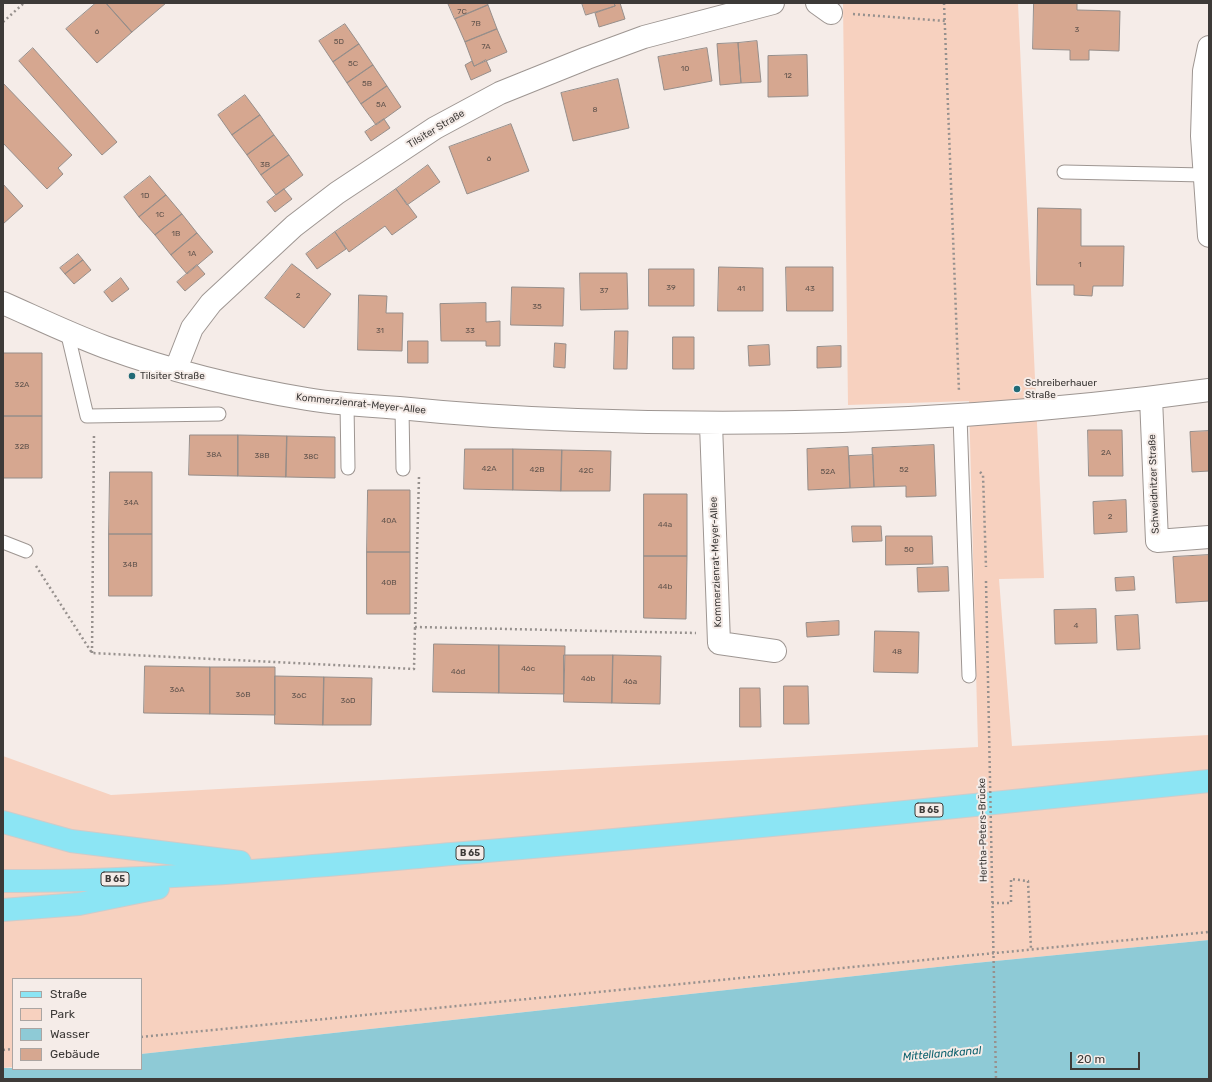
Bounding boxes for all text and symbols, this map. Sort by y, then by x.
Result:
house number: 7C [457,7,467,17]
house number: 7B [471,19,481,29]
house number: 3 [1075,25,1079,35]
house number: 6 [95,27,99,37]
house number: 5D [334,37,344,47]
house number: 7A [481,42,491,52]
house number: 5C [348,59,358,69]
house number: 10 [681,64,689,74]
house number: 12 [784,71,792,81]
house number: 5B [362,79,372,89]
house number: 5A [376,100,386,110]
house number: 8 [592,105,598,115]
street label: Tilsiter Straße [405,107,467,151]
house number: 6 [487,154,491,164]
house number: 3B [260,160,270,170]
house number: 1D [141,191,149,201]
house number: 1C [156,210,164,220]
house number: 1B [172,229,180,239]
house number: 1A [188,249,196,259]
house number: 1 [1078,260,1082,270]
house number: 39 [666,283,676,293]
house number: 41 [737,284,745,294]
house number: 43 [805,284,815,294]
house number: 37 [600,286,608,296]
house number: 2 [296,291,300,301]
house number: 35 [532,302,542,312]
house number: 31 [376,326,384,336]
house number: 33 [465,326,475,336]
place label: Tilsiter Straße [140,370,205,382]
marker: Tilsiter Straße [127,371,137,381]
place label: Schreiberhauer Straße [1025,377,1097,400]
house number: 32A [15,380,29,390]
marker: Schreiberhauer Straße [1012,384,1022,394]
street label: Kommerzienrat-Meyer-Allee [295,391,427,417]
street label: Schweidnitzer Straße [1146,434,1162,534]
house number: 32B [15,442,29,452]
house number: 2A [1101,448,1111,458]
house number: 38A [206,450,222,460]
house number: 38B [254,451,270,461]
house number: 38C [303,452,319,462]
house number: 42A [481,464,497,474]
house number: 42B [529,465,545,475]
house number: 52 [899,465,909,475]
house number: 42C [579,466,593,476]
house number: 52A [821,467,835,477]
street label: Kommerzienrat-Meyer-Allee [708,497,724,627]
house number: 34A [123,498,139,508]
house number: 2 [1108,512,1112,522]
house number: 40A [381,516,397,526]
house number: 44a [658,520,672,530]
house number: 50 [904,545,914,555]
house number: 34B [122,560,138,570]
house number: 40B [381,578,397,588]
house number: 44b [658,582,672,592]
house number: 4 [1074,621,1078,631]
house number: 48 [892,647,902,657]
house number: 46c [521,664,535,674]
house number: 46d [451,667,465,677]
house number: 46b [581,674,595,684]
house number: 46a [623,677,637,687]
house number: 36A [170,685,184,695]
house number: 36B [236,690,250,700]
house number: 36C [292,691,306,701]
house number: 36D [340,696,356,706]
street label: Hertha-Peters-Brücke [976,778,990,882]
road number: B 65 [915,803,943,817]
road number: B 65 [456,846,484,860]
road number: B 65 [101,872,129,886]
legend [12,978,142,1070]
text: Straße [50,987,87,1001]
text: Park [50,1007,75,1021]
text: Wasser [50,1027,90,1041]
water label: Mittellandkanal [902,1044,982,1064]
scale bar [1072,1044,1142,1070]
text: Gebäude [50,1047,100,1061]
text: 20 m [1077,1052,1105,1066]

